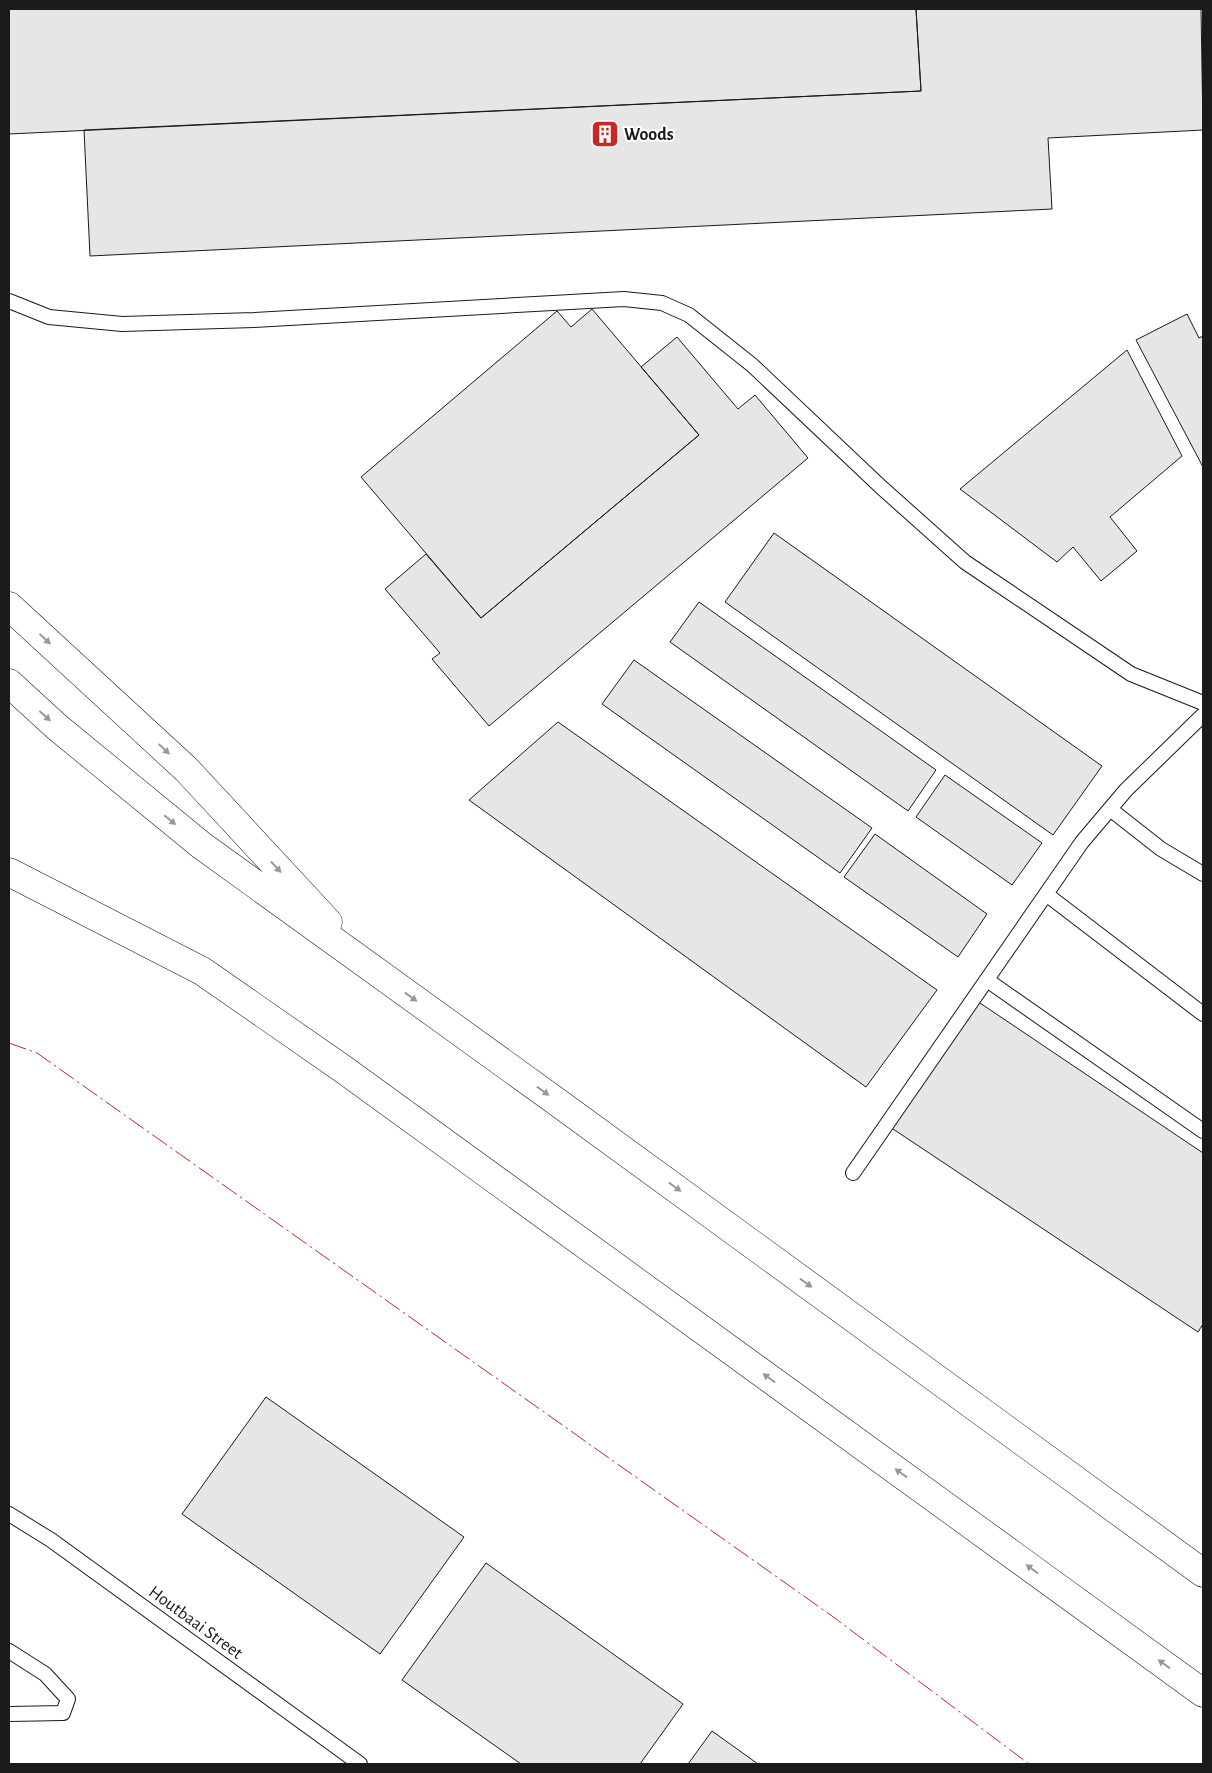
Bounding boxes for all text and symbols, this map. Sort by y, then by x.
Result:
building icon: Woods [590,119,620,149]
place label: Woods [624,126,674,144]
one-way arrow [38,633,50,645]
one-way arrow [39,710,51,722]
one-way arrow [157,743,169,755]
one-way arrow [163,814,176,825]
one-way arrow [270,860,282,872]
one-way arrow [404,992,418,1002]
one-way arrow [536,1086,550,1096]
one-way arrow [668,1182,681,1192]
one-way arrow [799,1278,813,1288]
one-way arrow [762,1373,776,1383]
one-way arrow [894,1468,908,1478]
one-way arrow [1025,1564,1039,1574]
street label: Houtbaai Street [145,1583,246,1663]
one-way arrow [1157,1659,1171,1669]

